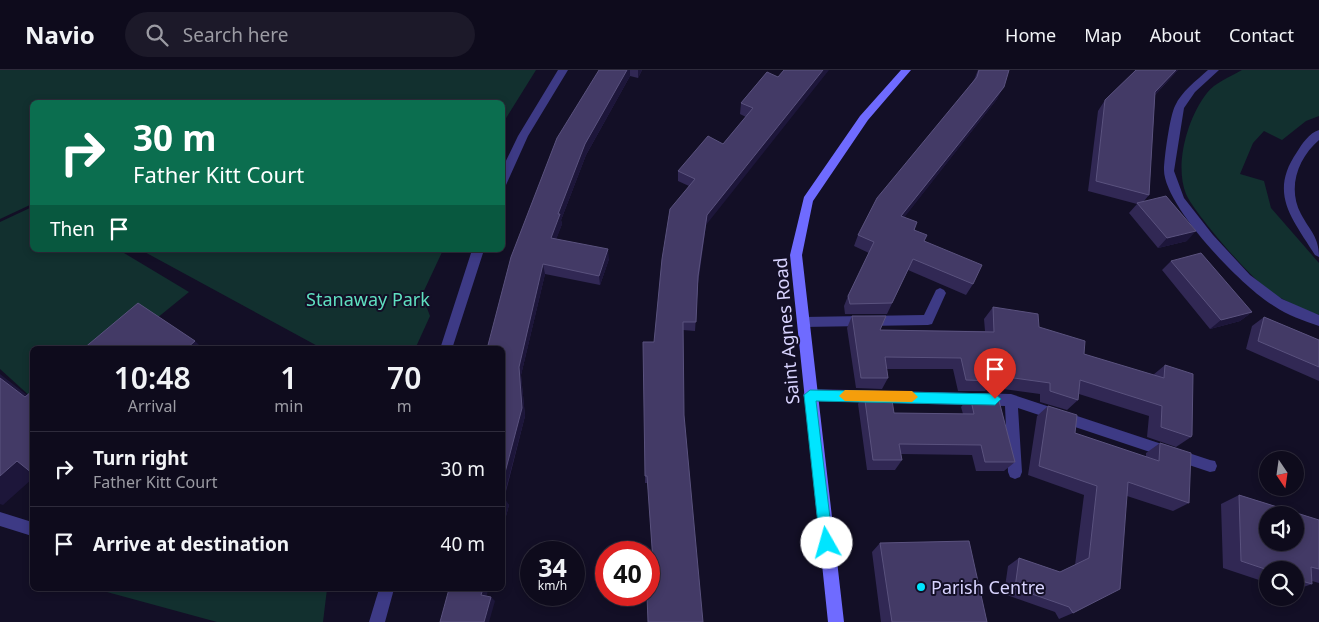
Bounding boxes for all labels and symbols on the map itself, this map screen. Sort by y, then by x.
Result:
street label: Saint Agnes Road [768,257,804,405]
park label: Stanaway Park [306,287,430,311]
pin [974,348,1016,399]
north arrow [1259,451,1304,496]
position arrow [800,516,852,568]
speed limit sign: 40 [595,541,660,606]
place label: Parish Centre [931,575,1045,599]
marker: Parish Centre [915,581,927,593]

